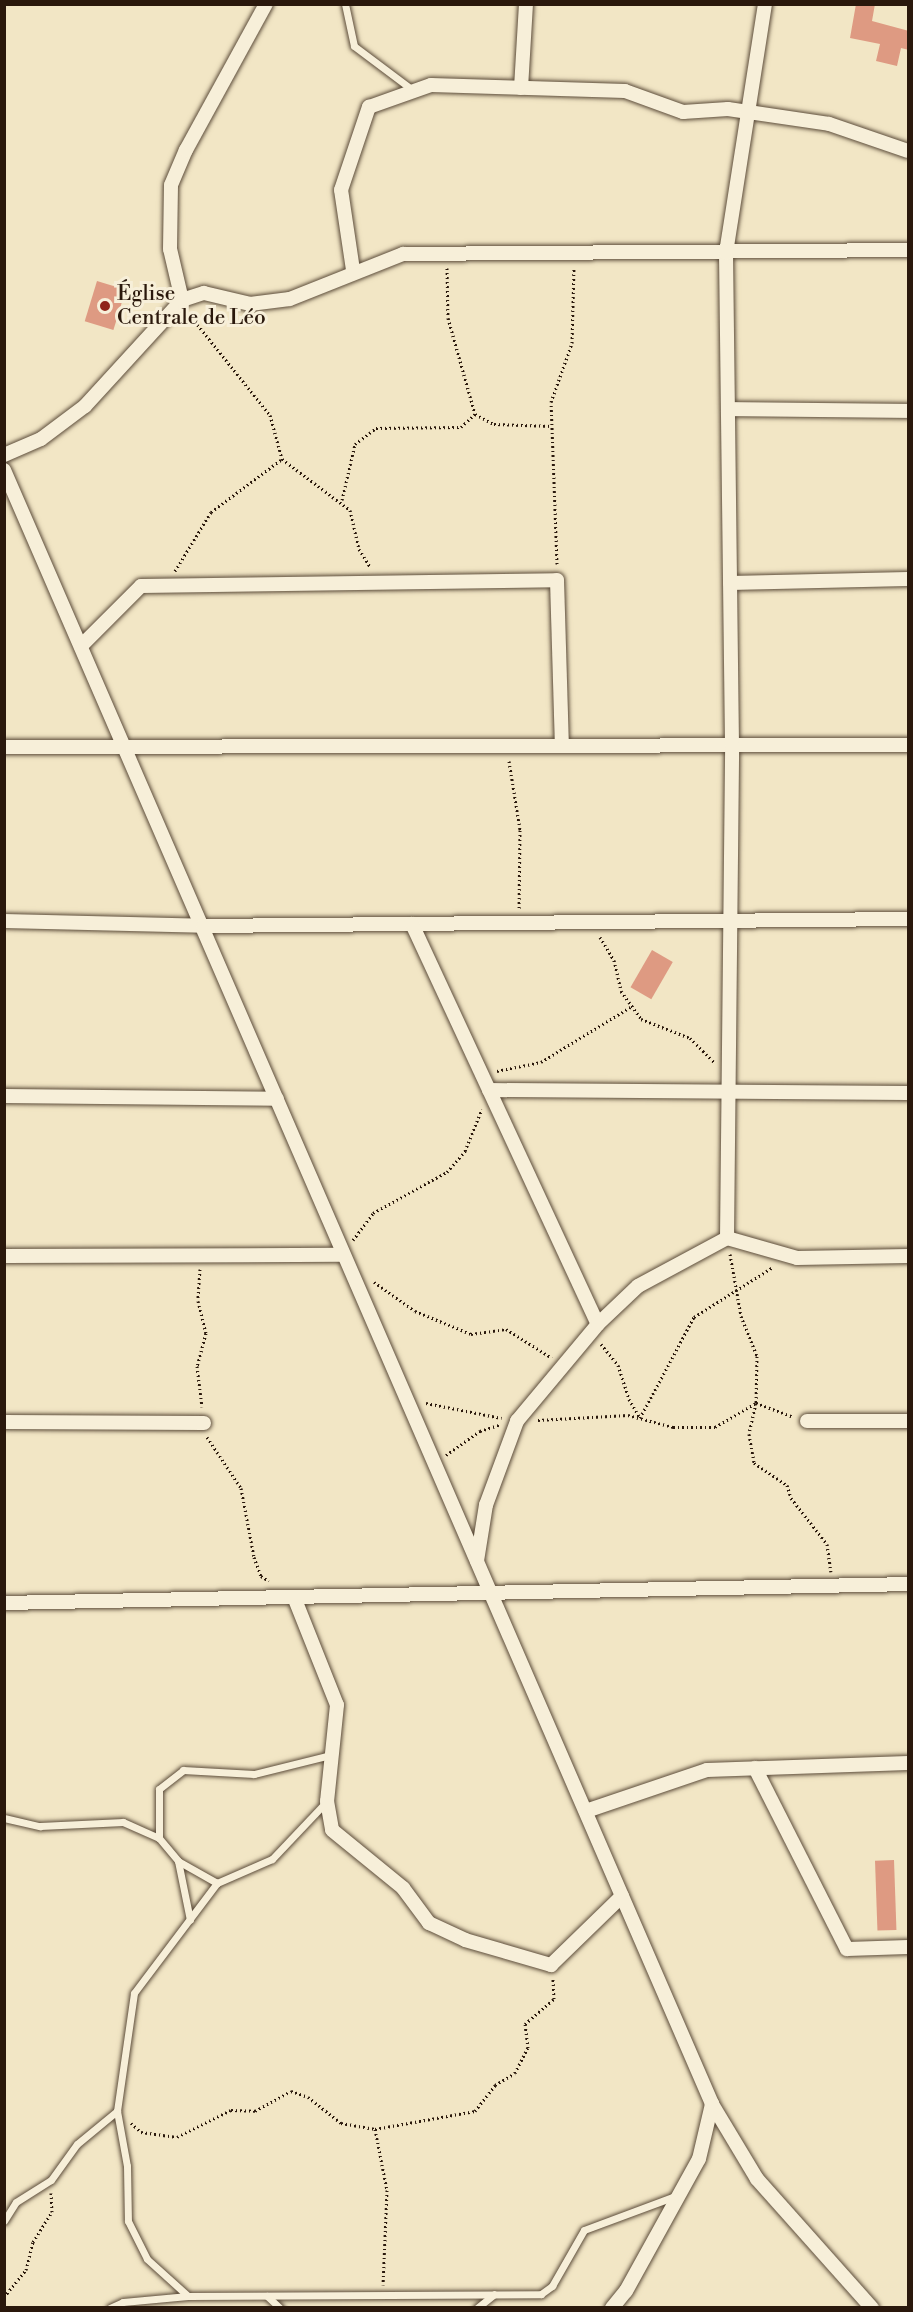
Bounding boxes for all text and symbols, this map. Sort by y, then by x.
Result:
place label: Église Centrale de Léo [117,281,266,331]
marker: Église Centrale de Léo [98,299,112,313]

